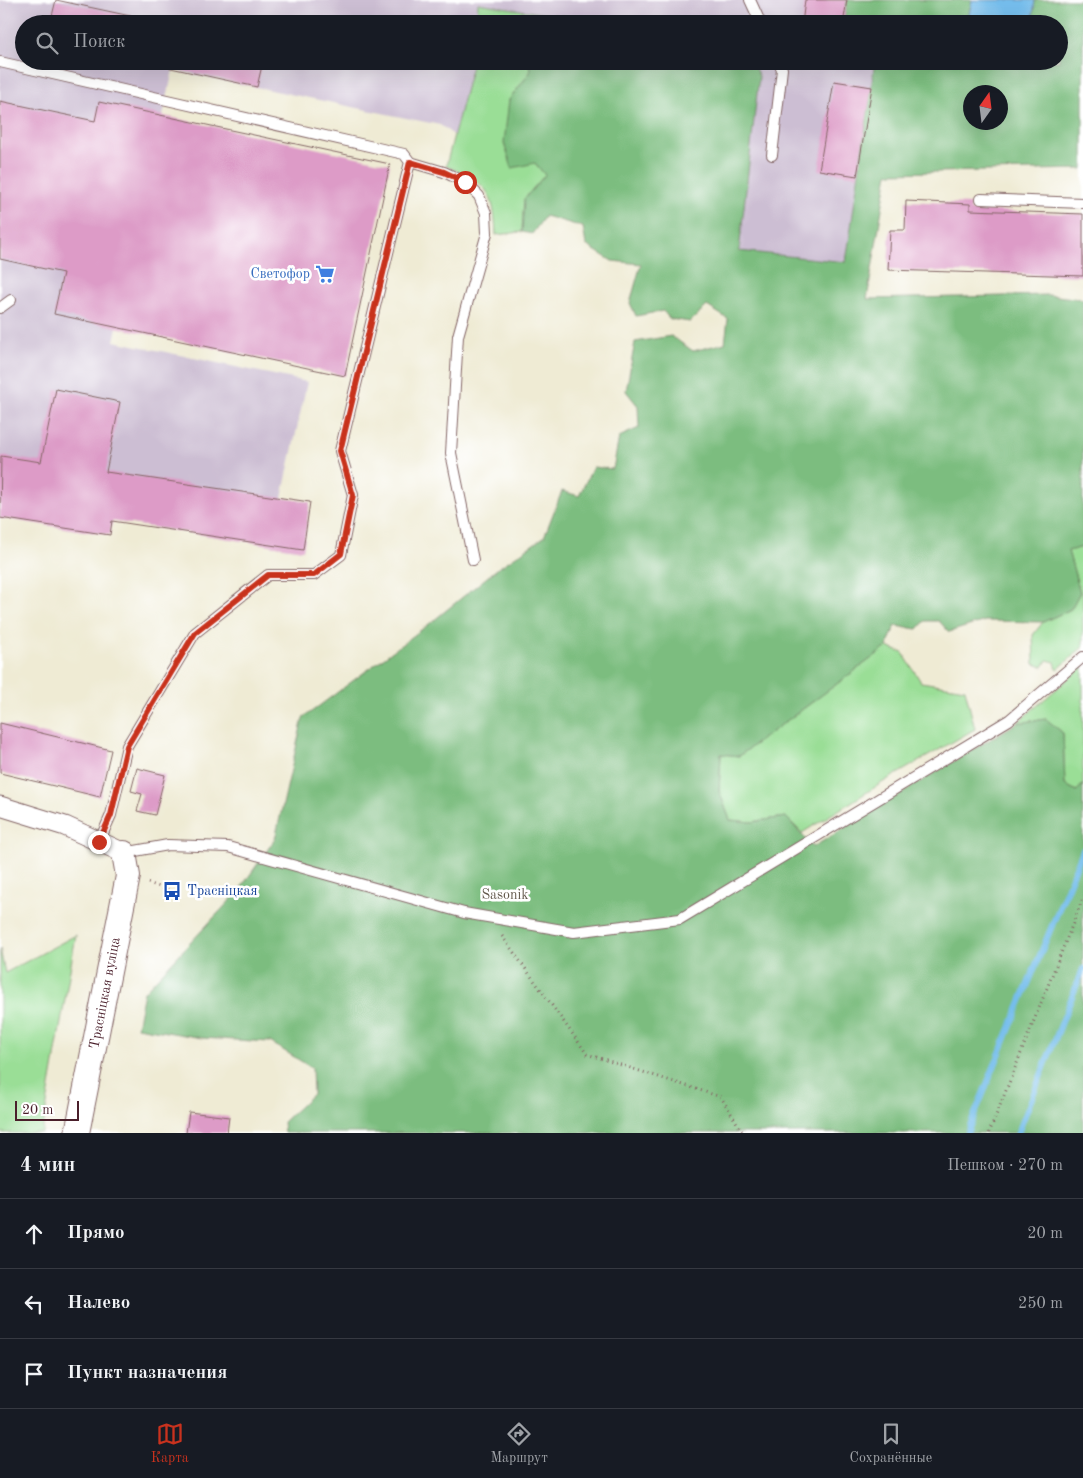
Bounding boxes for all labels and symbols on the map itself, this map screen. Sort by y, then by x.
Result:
north arrow [963,85,1008,130]
route start [454,171,477,194]
supermarket icon: Светофор [314,263,336,285]
place label: Светофор [250,267,310,282]
route end [88,831,111,854]
bus stop icon: Трасніцкая [161,880,183,902]
place label: Трасніцкая [187,884,258,898]
park label: Sasonik [481,888,529,902]
street label: Трасніцкая вуліца [87,936,123,1050]
scale bar [15,1098,79,1121]

